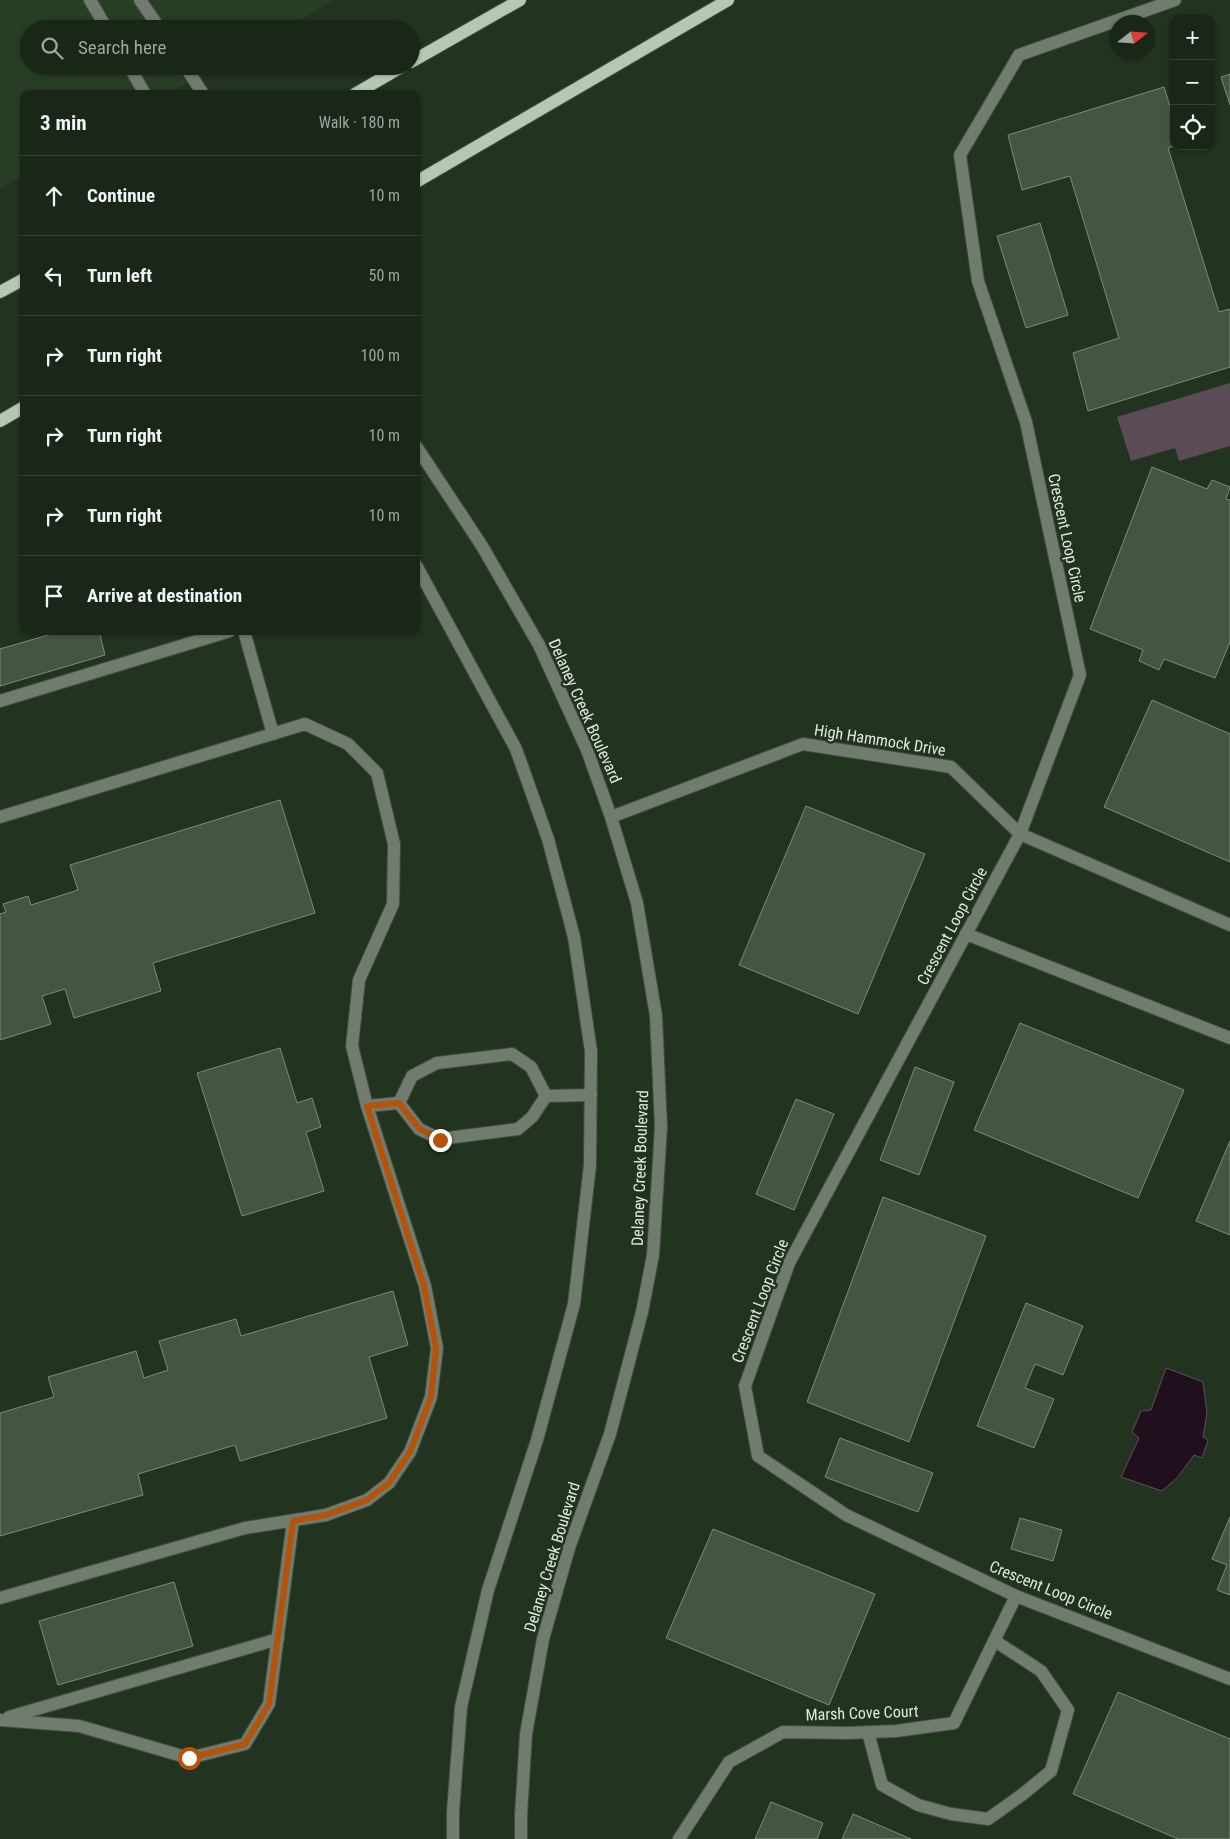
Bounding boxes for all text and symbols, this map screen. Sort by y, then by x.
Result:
north arrow [1110,15,1155,60]
map controls [1170,15,1215,150]
button: + [1170,15,1215,60]
search box [20,20,420,75]
icon: search [38,34,66,62]
text: Search here [78,36,166,59]
button: − [1170,60,1215,105]
button: locate [1170,105,1215,150]
text: 3 min [40,111,87,135]
text: Walk · 180 m [319,113,400,132]
icon: ahead [40,182,68,210]
text: Continue [87,184,155,207]
text: 10 m [368,186,400,205]
icon: left [40,262,68,290]
text: Turn left [87,264,152,287]
text: 50 m [368,266,400,285]
icon: right [40,342,68,370]
text: Turn right [87,344,162,367]
text: 100 m [361,346,400,365]
icon: right [40,422,68,450]
text: Turn right [87,424,162,447]
text: 10 m [368,426,400,445]
street label: Crescent Loop Circle [1044,472,1090,604]
icon: right [40,502,68,530]
text: Turn right [87,504,162,527]
text: 10 m [368,506,400,525]
icon: arrive [40,582,68,610]
text: Arrive at destination [87,584,242,607]
street label: Delaney Creek Boulevard [545,636,625,786]
street label: High Hammock Drive [813,720,947,760]
street label: Crescent Loop Circle [913,864,991,988]
street label: Delaney Creek Boulevard [628,1090,652,1246]
route end [429,1129,452,1152]
street label: Crescent Loop Circle [728,1236,792,1366]
street label: Delaney Creek Boulevard [520,1480,584,1634]
street label: Crescent Loop Circle [987,1557,1115,1623]
street label: Marsh Cove Court [805,1702,919,1724]
route start [178,1747,201,1770]

